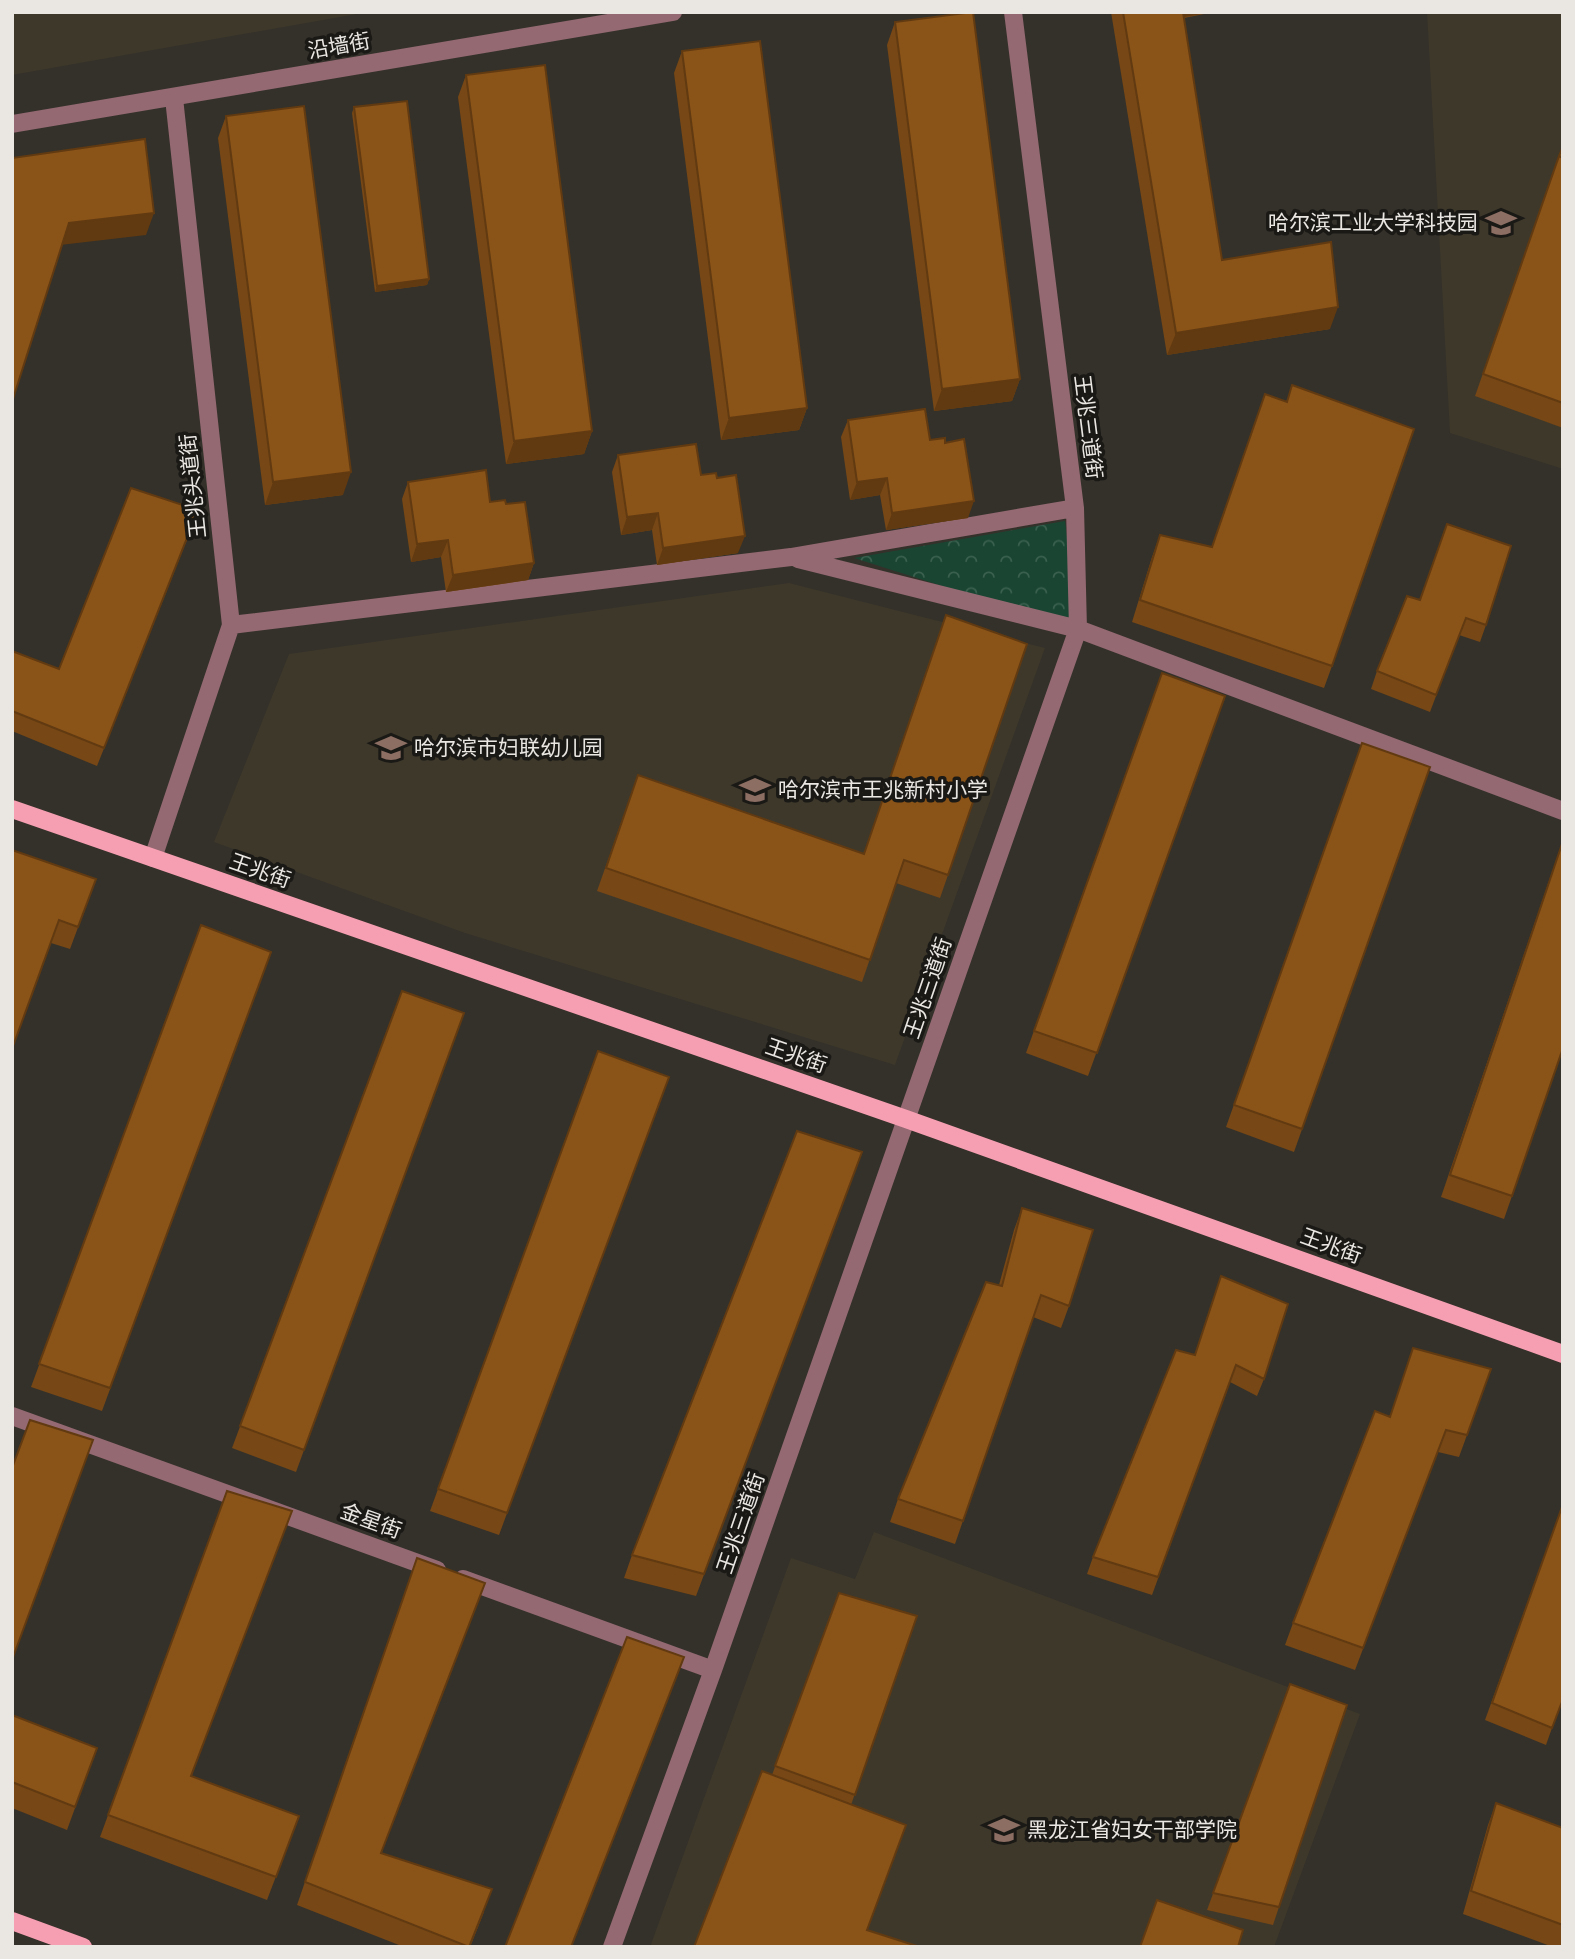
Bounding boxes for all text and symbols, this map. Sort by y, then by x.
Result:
street label: 沿墙街 [306,29,372,63]
school or university icon: 哈尔滨工业大学科技园 [1484,206,1518,240]
place label: 哈尔滨工业大学科技园 [1268,211,1478,235]
street label: 王兆三道街 [1070,373,1106,481]
street label: 王兆头道街 [176,433,210,539]
school or university icon: 哈尔滨市妇联幼儿园 [374,731,408,765]
place label: 哈尔滨市妇联幼儿园 [414,736,603,760]
school or university icon: 哈尔滨市王兆新村小学 [738,773,772,807]
place label: 哈尔滨市王兆新村小学 [778,778,988,802]
street label: 王兆街 [226,849,294,893]
street label: 王兆三道街 [900,934,956,1042]
street label: 王兆街 [762,1034,830,1078]
street label: 王兆街 [1297,1224,1365,1268]
street label: 王兆三道街 [713,1469,769,1577]
street label: 金星街 [337,1499,405,1543]
school or university icon: 黑龙江省妇女干部学院 [987,1813,1021,1847]
place label: 黑龙江省妇女干部学院 [1027,1818,1237,1842]

